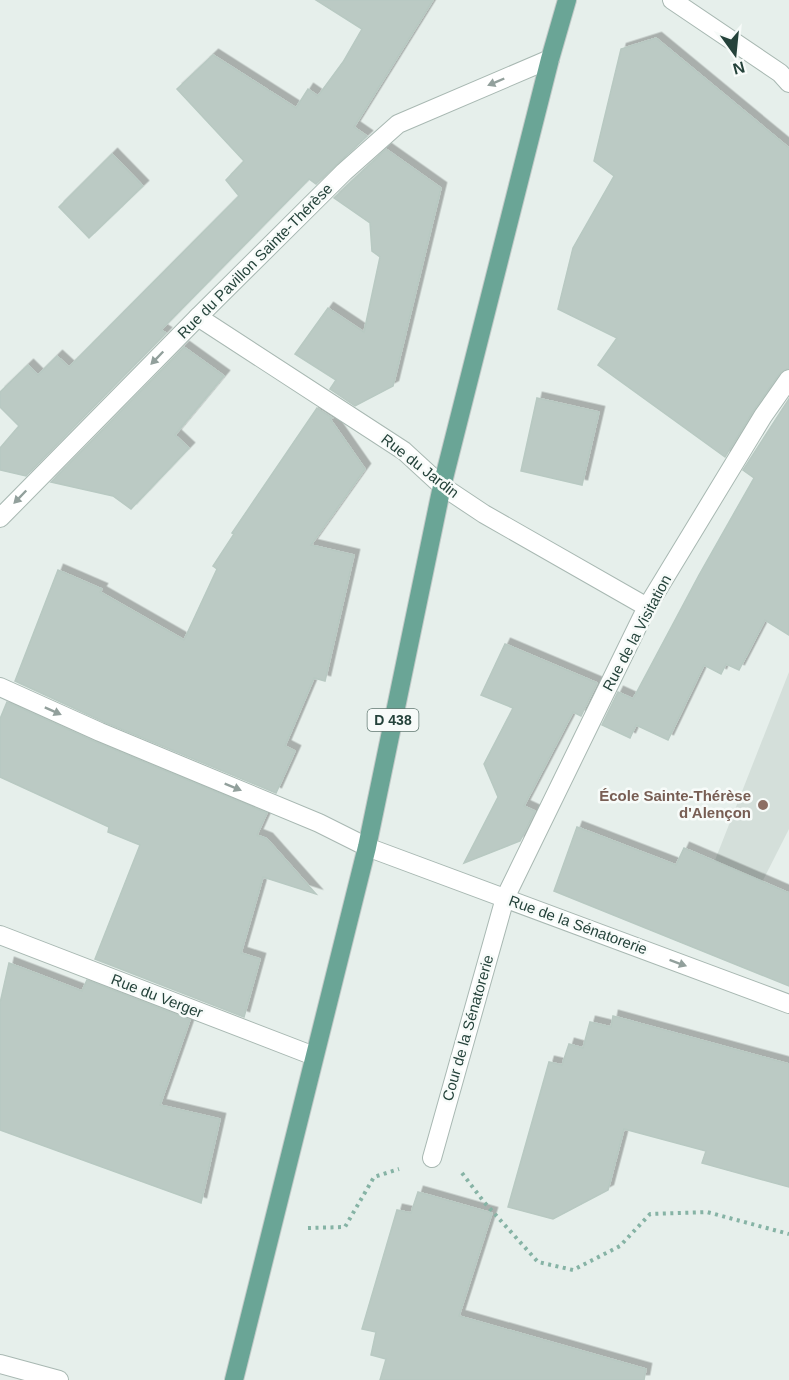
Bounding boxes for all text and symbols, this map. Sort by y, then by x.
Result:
north arrow [705,24,765,84]
text: N [731,58,747,78]
one-way arrow [487,78,505,87]
street label: Rue du Pavillon Sainte-Thérèse [174,180,336,342]
one-way arrow [150,351,164,365]
street label: Rue du Jardin [378,430,462,501]
one-way arrow [14,490,28,504]
street label: Rue de la Visitation [599,572,674,694]
one-way arrow [45,706,63,716]
road number: D 438 [368,709,418,731]
one-way arrow [224,783,242,792]
place label: École Sainte-Thérèse d'Alençon [599,787,751,821]
marker: École Sainte-Thérèse d'Alençon [756,798,770,812]
street label: Rue de la Sénatorerie [507,892,650,957]
street label: Cour de la Sénatorerie [439,953,496,1103]
one-way arrow [669,959,687,968]
street label: Rue du Verger [109,970,205,1021]

